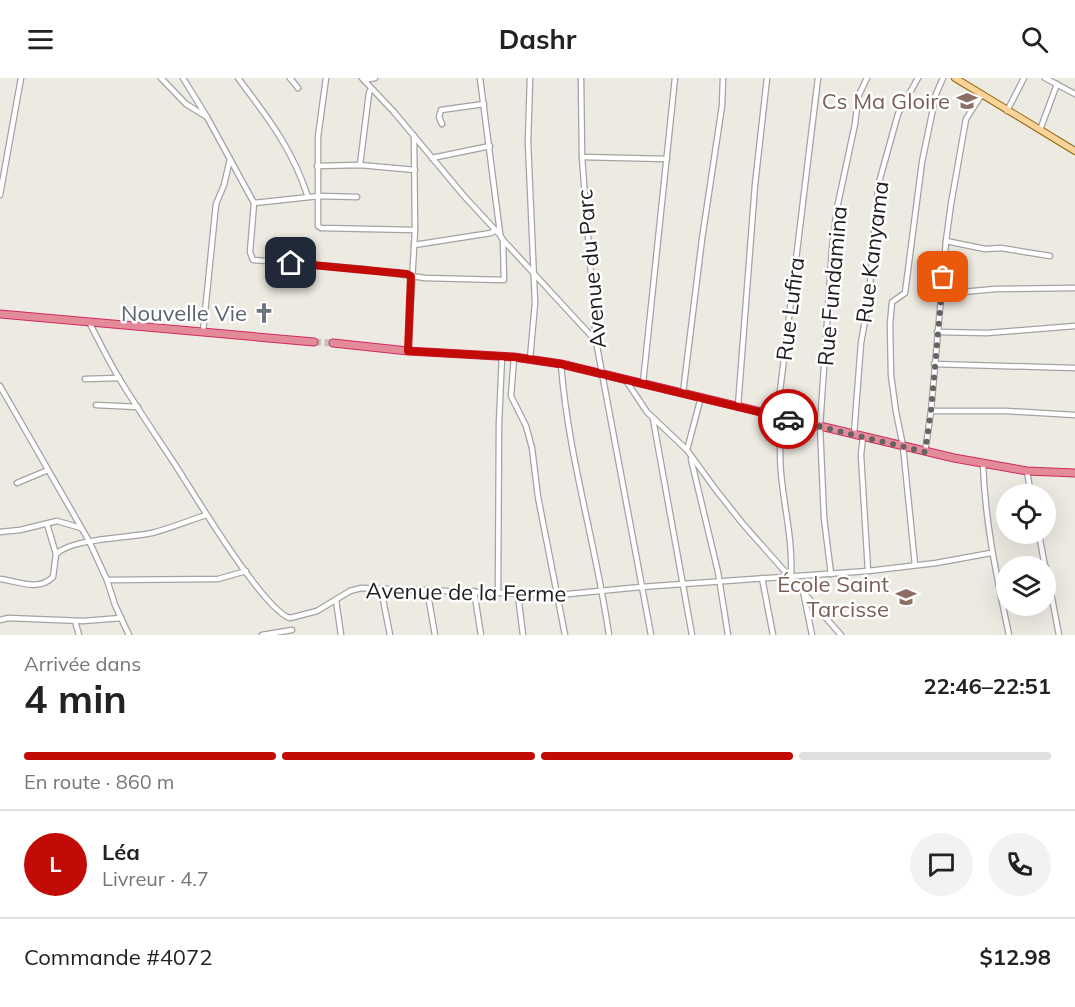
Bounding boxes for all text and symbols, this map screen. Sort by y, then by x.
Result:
text: Dashr [499,22,576,56]
icon: menu [24,23,57,56]
icon: search [1018,23,1051,56]
place label: Cs Ma Gloire [822,87,950,115]
school or university icon: Cs Ma Gloire [955,89,979,113]
street label: Rue Kanyama [849,179,895,325]
street label: Avenue du Parc [570,188,612,350]
street label: Rue Fundamina [811,205,853,367]
pin [265,237,316,288]
icon: home [274,246,307,279]
pin [917,251,968,302]
street label: Rue Lufira [770,256,810,362]
icon: bag [926,260,959,293]
place label: Nouvelle Vie [121,299,247,327]
church icon: Nouvelle Vie [252,301,276,325]
courier [758,389,818,449]
icon: car [772,403,805,436]
map controls [996,484,1056,616]
button: locate [996,484,1056,544]
button: layers [996,556,1056,616]
place label: École Saint Tarcisse [777,570,889,623]
street label: Avenue de la Ferme [365,576,567,608]
school or university icon: École Saint Tarcisse [894,585,918,609]
text: Arrivée dans [24,651,141,676]
text: 22:46–22:51 [923,672,1051,700]
text: 4 min [24,674,127,723]
text: En route · 860 m [24,769,174,794]
button: chat [910,833,973,896]
button: phone [988,833,1051,896]
text: Léa [102,838,140,866]
text: L [49,850,62,878]
text: Livreur · 4.7 [102,866,209,891]
text: Commande #4072 [24,943,212,971]
text: $12.98 [980,943,1051,971]

